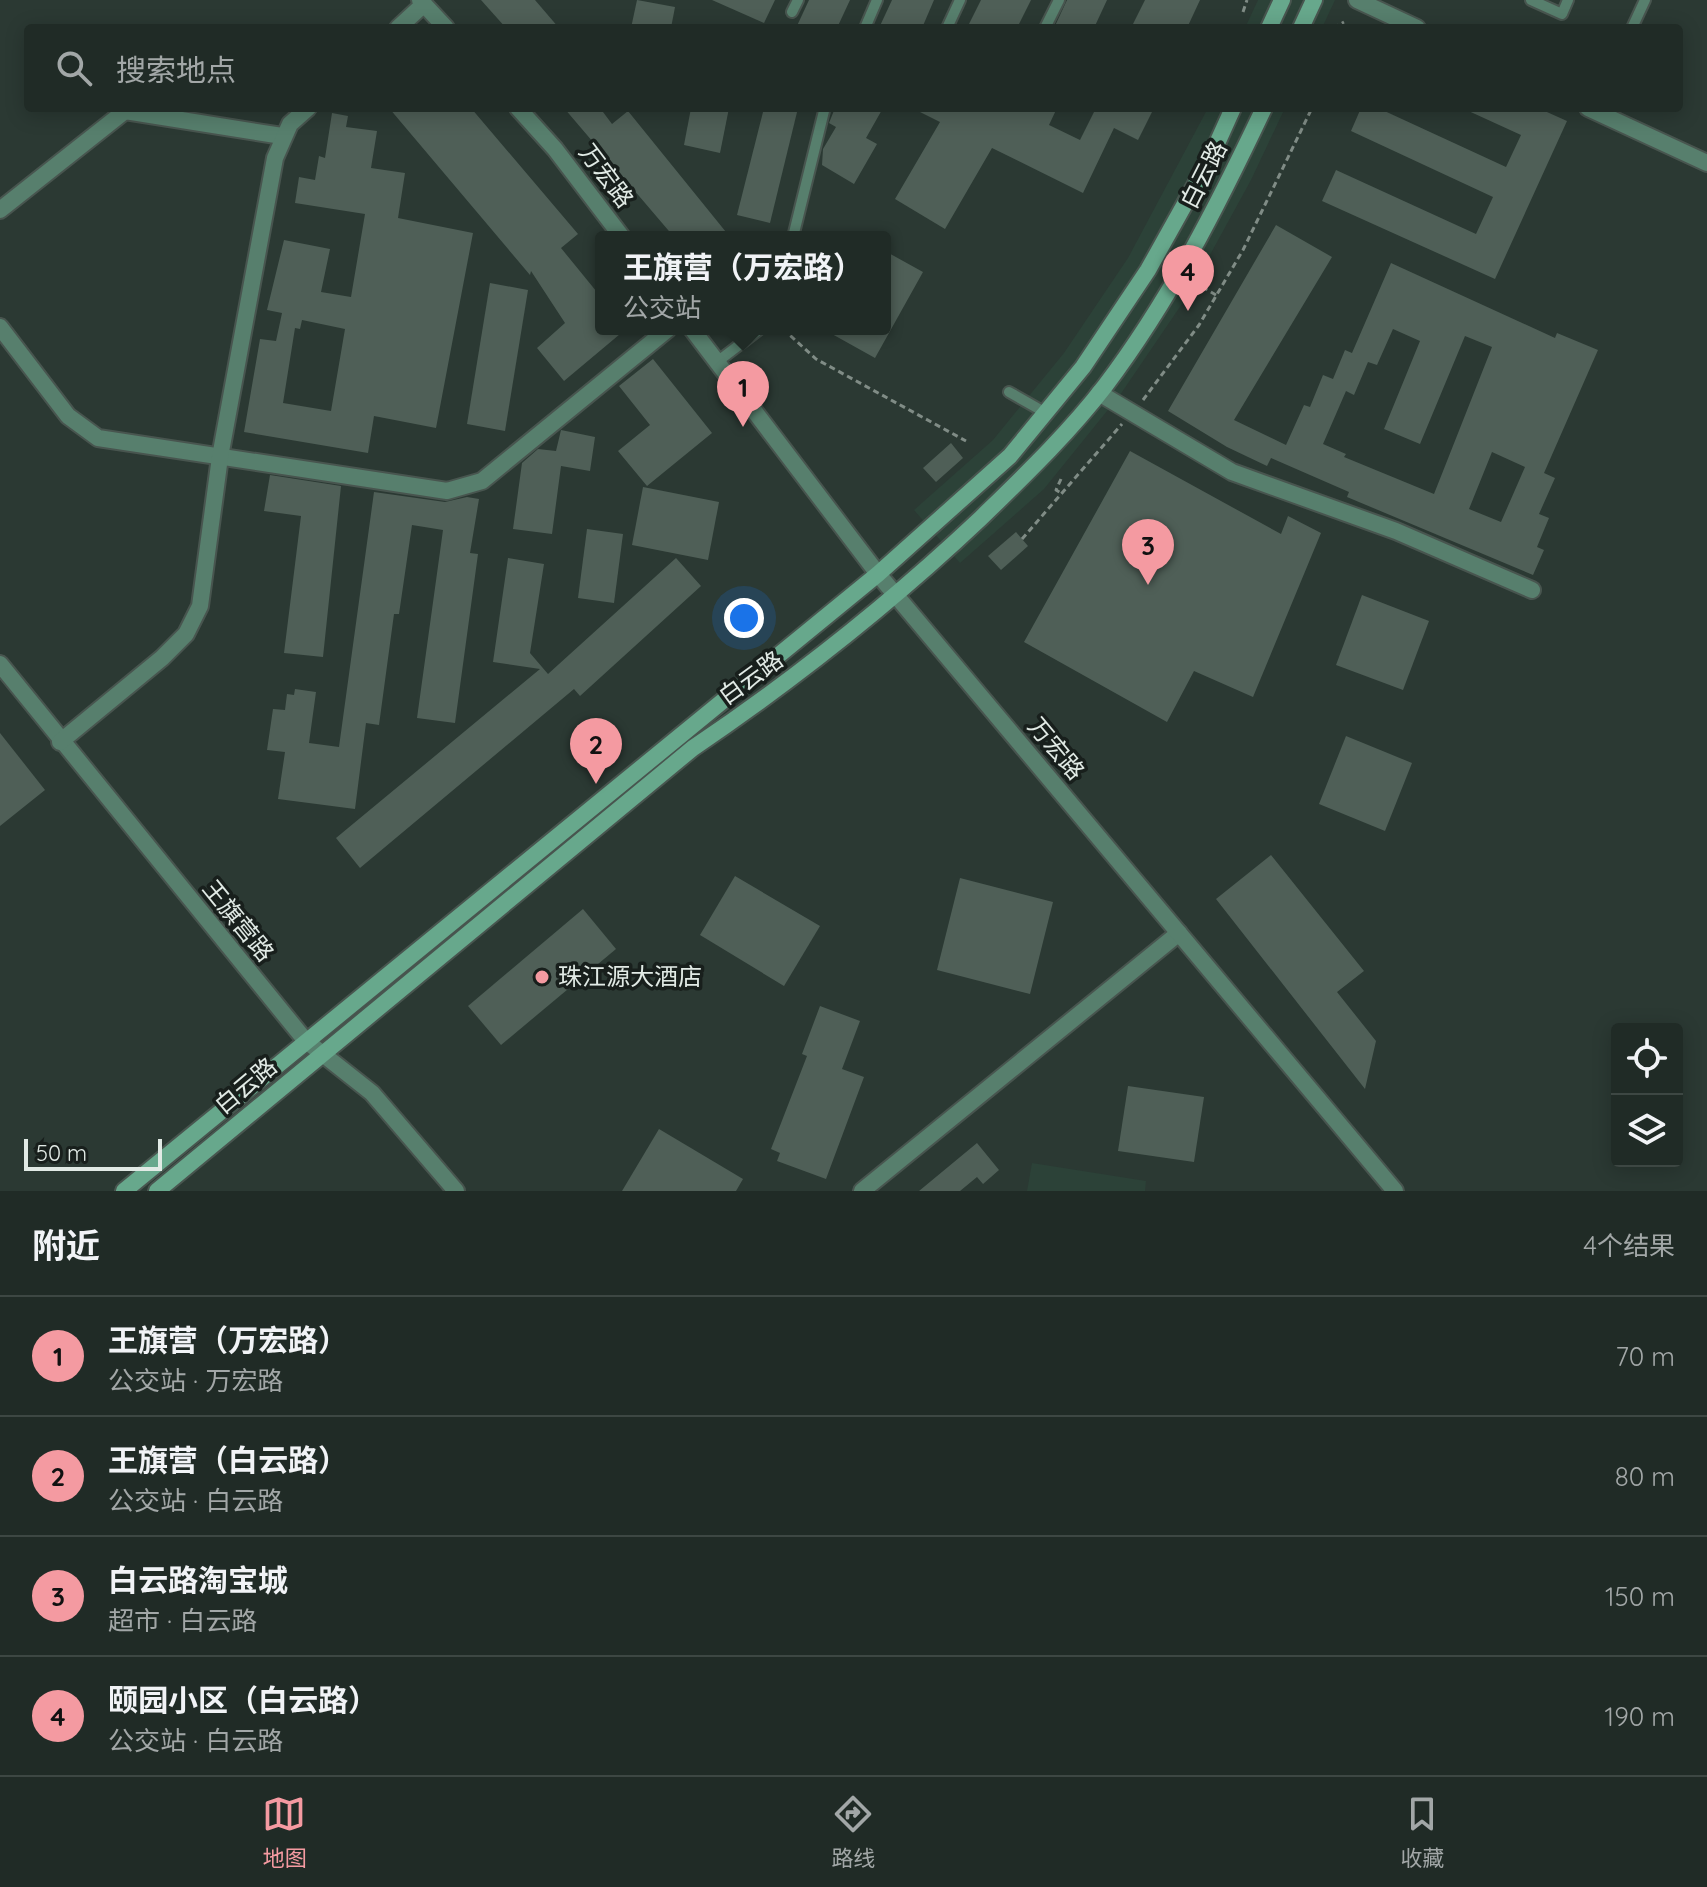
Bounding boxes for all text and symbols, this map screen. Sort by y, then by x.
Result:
search box [24,24,1683,112]
icon: search [52,46,96,90]
text: 搜索地点 [116,51,236,89]
street label: 白云路 [1173,136,1233,213]
street label: 万宏路 [573,138,640,213]
popup [595,231,891,335]
pin: 4 [1162,245,1214,311]
text: 王旗营（万宏路） [623,248,863,286]
text: 公交站 [623,291,701,324]
pin: 1 [717,361,769,427]
pin: 3 [1122,519,1174,585]
your location [724,598,764,638]
street label: 白云路 [712,644,788,710]
street label: 万宏路 [1022,711,1091,786]
pin: 2 [570,718,622,784]
street label: 王旗营路 [197,874,281,967]
place label: 珠江源大酒店 [558,961,702,991]
marker: 珠江源大酒店 [533,968,551,986]
map controls [1611,1023,1683,1167]
button: locate [1611,1023,1683,1095]
street label: 白云路 [208,1051,283,1120]
button: layers [1611,1095,1683,1167]
scale bar [24,1135,162,1171]
text: 50 m [36,1139,87,1167]
text: 附近 [32,1224,100,1267]
text: 4个结果 [1583,1229,1675,1262]
text: 王旗营（万宏路） [108,1321,348,1359]
text: 1 [53,1340,63,1373]
text: 70 m [1615,1340,1675,1373]
text: 公交站 · 万宏路 [108,1364,283,1397]
text: 王旗营（白云路） [108,1441,348,1479]
text: 2 [51,1460,65,1493]
text: 80 m [1615,1460,1675,1493]
text: 公交站 · 白云路 [108,1484,283,1517]
text: 白云路淘宝城 [108,1561,288,1599]
text: 3 [51,1580,65,1613]
text: 150 m [1605,1580,1675,1613]
text: 超市 · 白云路 [108,1604,257,1637]
text: 颐园小区（白云路） [108,1681,378,1719]
text: 4 [50,1700,66,1733]
text: 190 m [1605,1700,1675,1733]
text: 公交站 · 白云路 [108,1724,283,1757]
tab: 地图 [262,1792,307,1872]
tab: 路线 [831,1792,876,1872]
tab: 收藏 [1400,1792,1445,1872]

